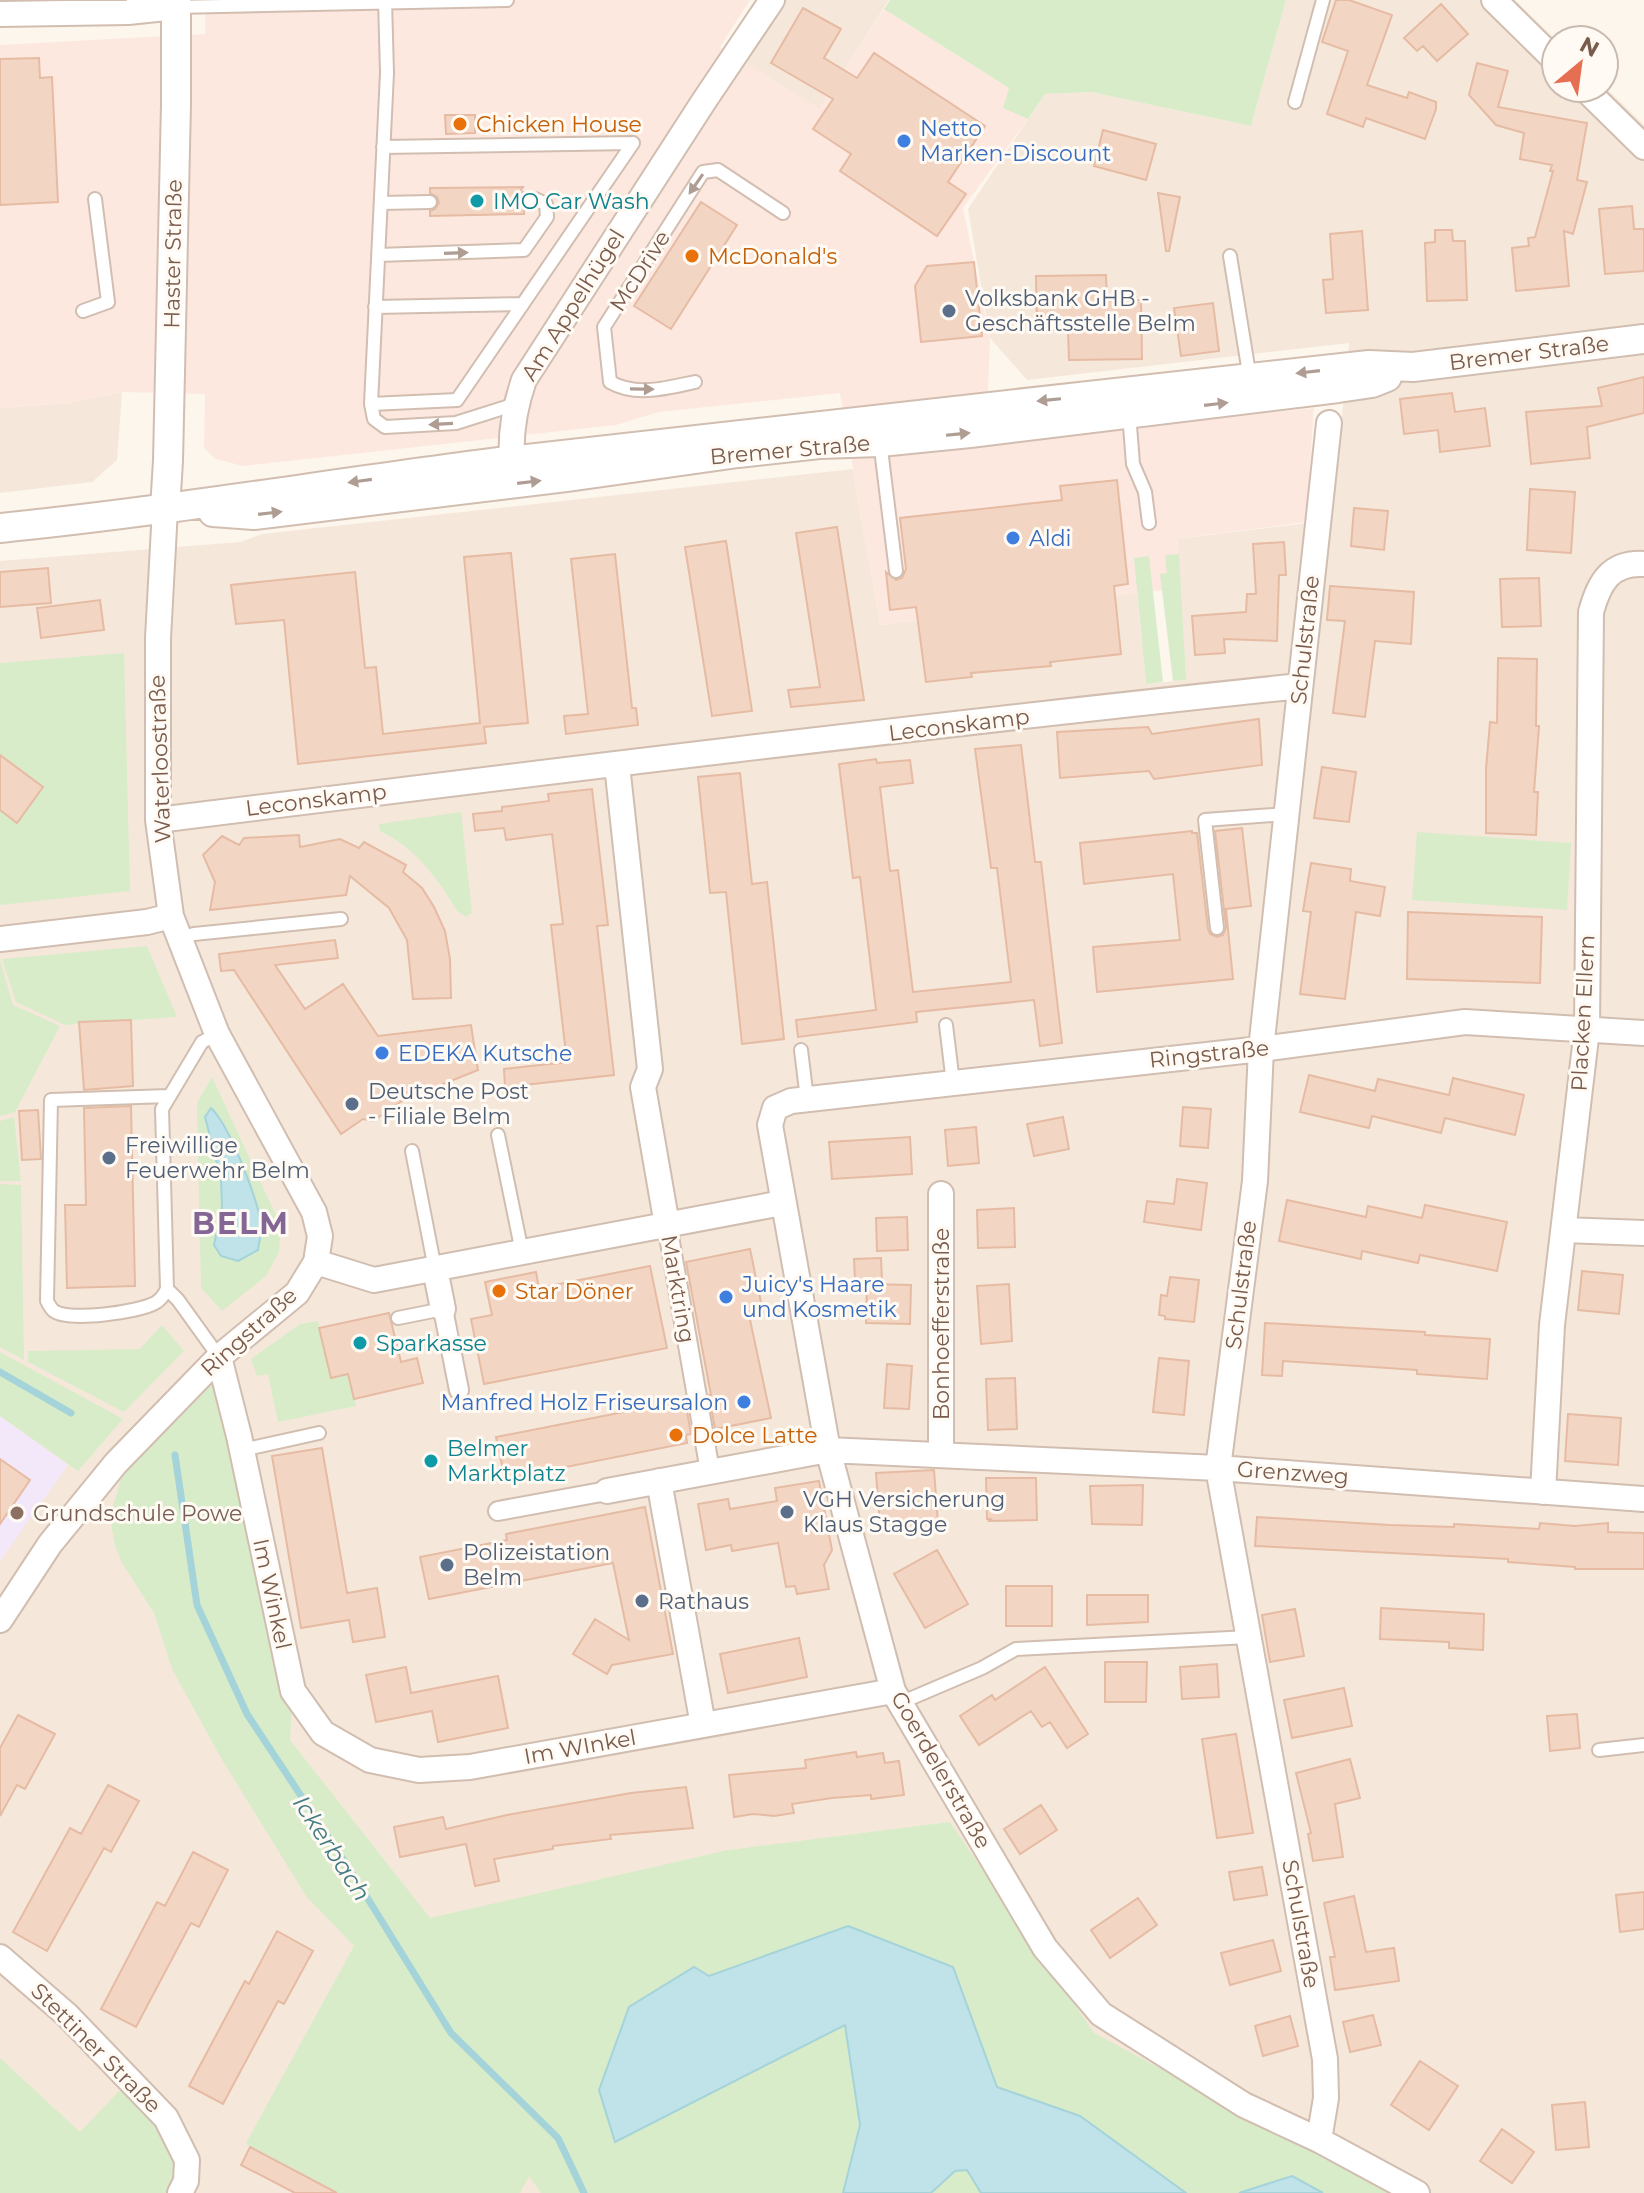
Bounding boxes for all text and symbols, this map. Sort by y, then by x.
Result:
north arrow [1540,24,1620,104]
text: N [1575,31,1604,63]
place label: Chicken House [476,111,642,138]
marker: Chicken House [451,115,469,133]
place label: Netto Marken-Discount [920,115,1111,167]
marker: Netto Marken-Discount [895,132,913,150]
one-way arrow [689,173,704,194]
street label: Haster Straße [158,179,188,329]
place label: IMO Car Wash [493,188,650,215]
marker: IMO Car Wash [468,192,486,210]
street label: Am Appelhügel [516,224,630,386]
street label: McDrive [604,225,676,317]
place label: McDonald's [708,243,837,270]
one-way arrow [444,246,469,259]
marker: McDonald's [683,247,701,265]
place label: Volksbank GHB - Geschäftsstelle Belm [965,285,1196,337]
marker: Volksbank GHB - Geschäftsstelle Belm [940,302,958,320]
street label: Bremer Straße [1447,330,1611,376]
one-way arrow [1295,366,1320,379]
one-way arrow [630,383,655,396]
one-way arrow [1037,394,1062,407]
one-way arrow [1204,397,1229,410]
one-way arrow [428,418,453,431]
one-way arrow [946,428,971,441]
street label: Bremer Straße [709,430,871,470]
one-way arrow [347,474,372,487]
one-way arrow [516,475,541,488]
one-way arrow [258,507,283,520]
place label: Aldi [1029,525,1072,552]
marker: Aldi [1004,529,1022,547]
street label: Schulstraße [1285,574,1325,706]
street label: Waterloostraße [144,674,176,844]
street label: Leconskamp [887,703,1031,747]
street label: Leconskamp [244,778,388,822]
street label: Placken Ellern [1565,934,1601,1092]
street label: Ringstraße [1148,1034,1270,1074]
place label: EDEKA Kutsche [398,1040,572,1067]
marker: EDEKA Kutsche [373,1044,391,1062]
place label: Deutsche Post - Filiale Belm [368,1078,529,1130]
marker: Deutsche Post - Filiale Belm [343,1095,361,1113]
place label: Freiwillige Feuerwehr Belm [125,1132,310,1184]
marker: Freiwillige Feuerwehr Belm [100,1149,118,1167]
district label: BELM [192,1205,290,1242]
street label: Schulstraße [1220,1219,1262,1351]
street label: Bonhoefferstraße [928,1228,955,1420]
street label: Marktring [655,1233,701,1345]
place label: Juicy's Haare und Kosmetik [741,1271,897,1323]
place label: Star Döner [515,1278,634,1305]
street label: Ringstraße [195,1282,303,1382]
marker: Star Döner [490,1282,508,1300]
marker: Juicy's Haare und Kosmetik [717,1288,735,1306]
place label: Sparkasse [376,1330,487,1357]
marker: Sparkasse [351,1334,369,1352]
place label: Manfred Holz Friseursalon [440,1389,728,1416]
marker: Manfred Holz Friseursalon [735,1393,753,1411]
place label: Dolce Latte [692,1422,818,1449]
marker: Dolce Latte [667,1426,685,1444]
place label: Belmer Marktplatz [447,1435,566,1487]
marker: Belmer Marktplatz [422,1452,440,1470]
street label: Grenzweg [1236,1456,1350,1490]
place label: VGH Versicherung Klaus Stagge [803,1486,1005,1538]
place label: Grundschule Powe [33,1500,242,1527]
marker: VGH Versicherung Klaus Stagge [778,1503,796,1521]
marker: Grundschule Powe [8,1504,26,1522]
street label: Im Winkel [247,1536,297,1652]
place label: Polizeistation Belm [463,1539,610,1591]
marker: Polizeistation Belm [438,1556,456,1574]
place label: Rathaus [658,1588,749,1615]
marker: Rathaus [633,1592,651,1610]
street label: Goerdelerstraße [885,1686,997,1854]
street label: Im WInkel [522,1724,638,1770]
water label: Ickerbach [287,1790,377,1906]
street label: Schulstraße [1276,1858,1326,1990]
street label: Stettiner Straße [25,1977,167,2119]

